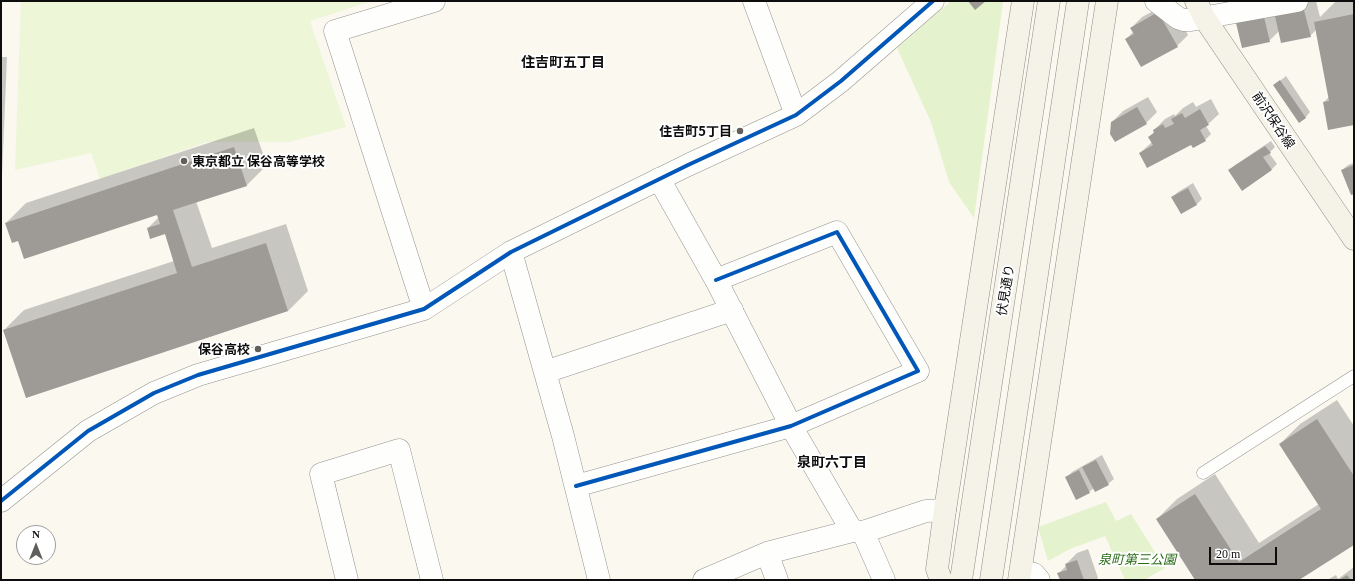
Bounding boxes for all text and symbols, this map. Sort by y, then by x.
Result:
district label: 住吉町五丁目 [521,54,605,70]
street label: 前沢保谷線 [1249,89,1299,151]
place label: 住吉町5丁目 [659,123,732,139]
marker: 住吉町5丁目 [735,126,745,136]
place label: 東京都立 保谷高等学校 [192,153,325,169]
marker: 東京都立 保谷高等学校 [179,156,189,166]
street label: 伏見通り [993,263,1017,317]
place label: 保谷高校 [198,341,250,357]
marker: 保谷高校 [253,344,263,354]
district label: 泉町六丁目 [797,454,867,470]
north arrow [16,525,56,565]
text: N [32,528,40,540]
scale bar [1211,539,1279,565]
text: 20 m [1216,547,1240,561]
park label: 泉町第三公園 [1098,551,1176,567]

